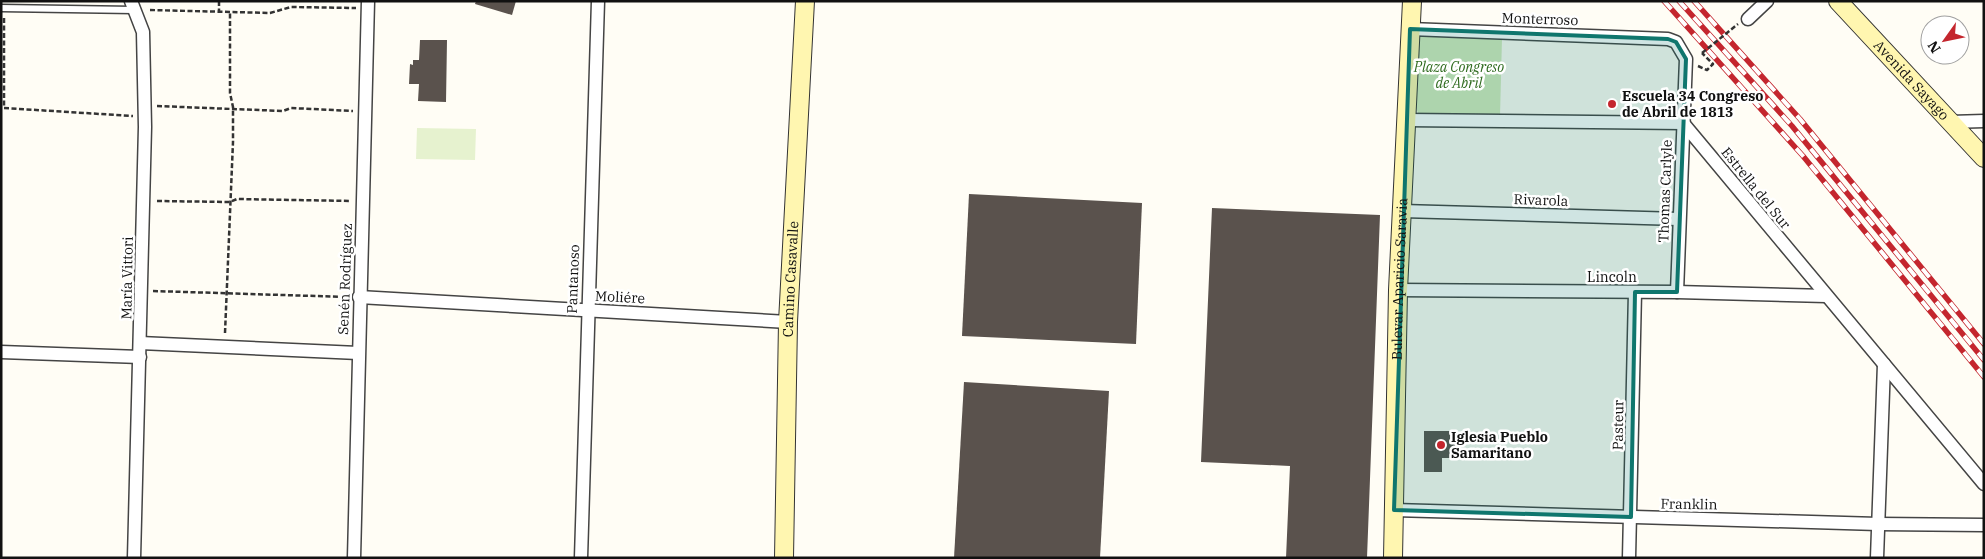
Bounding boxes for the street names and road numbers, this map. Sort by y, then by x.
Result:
street label: Monterroso [1501,9,1579,29]
street label: Avenida Sayago [1870,36,1953,124]
street label: Thomas Carlyle [1654,139,1676,243]
street label: Estrella del Sur [1717,143,1795,233]
street label: Rivarola [1513,190,1569,210]
street label: Bulevar Aparicio Saravia [1388,197,1411,360]
street label: Camino Casavalle [779,221,802,337]
street label: Senén Rodríguez [334,223,356,335]
street label: María Vittori [117,236,137,320]
street label: Pantanoso [563,244,583,314]
street label: Lincoln [1587,268,1637,286]
street label: Moliére [595,287,645,307]
street label: Pasteur [1609,399,1627,450]
street label: Franklin [1660,495,1718,513]

